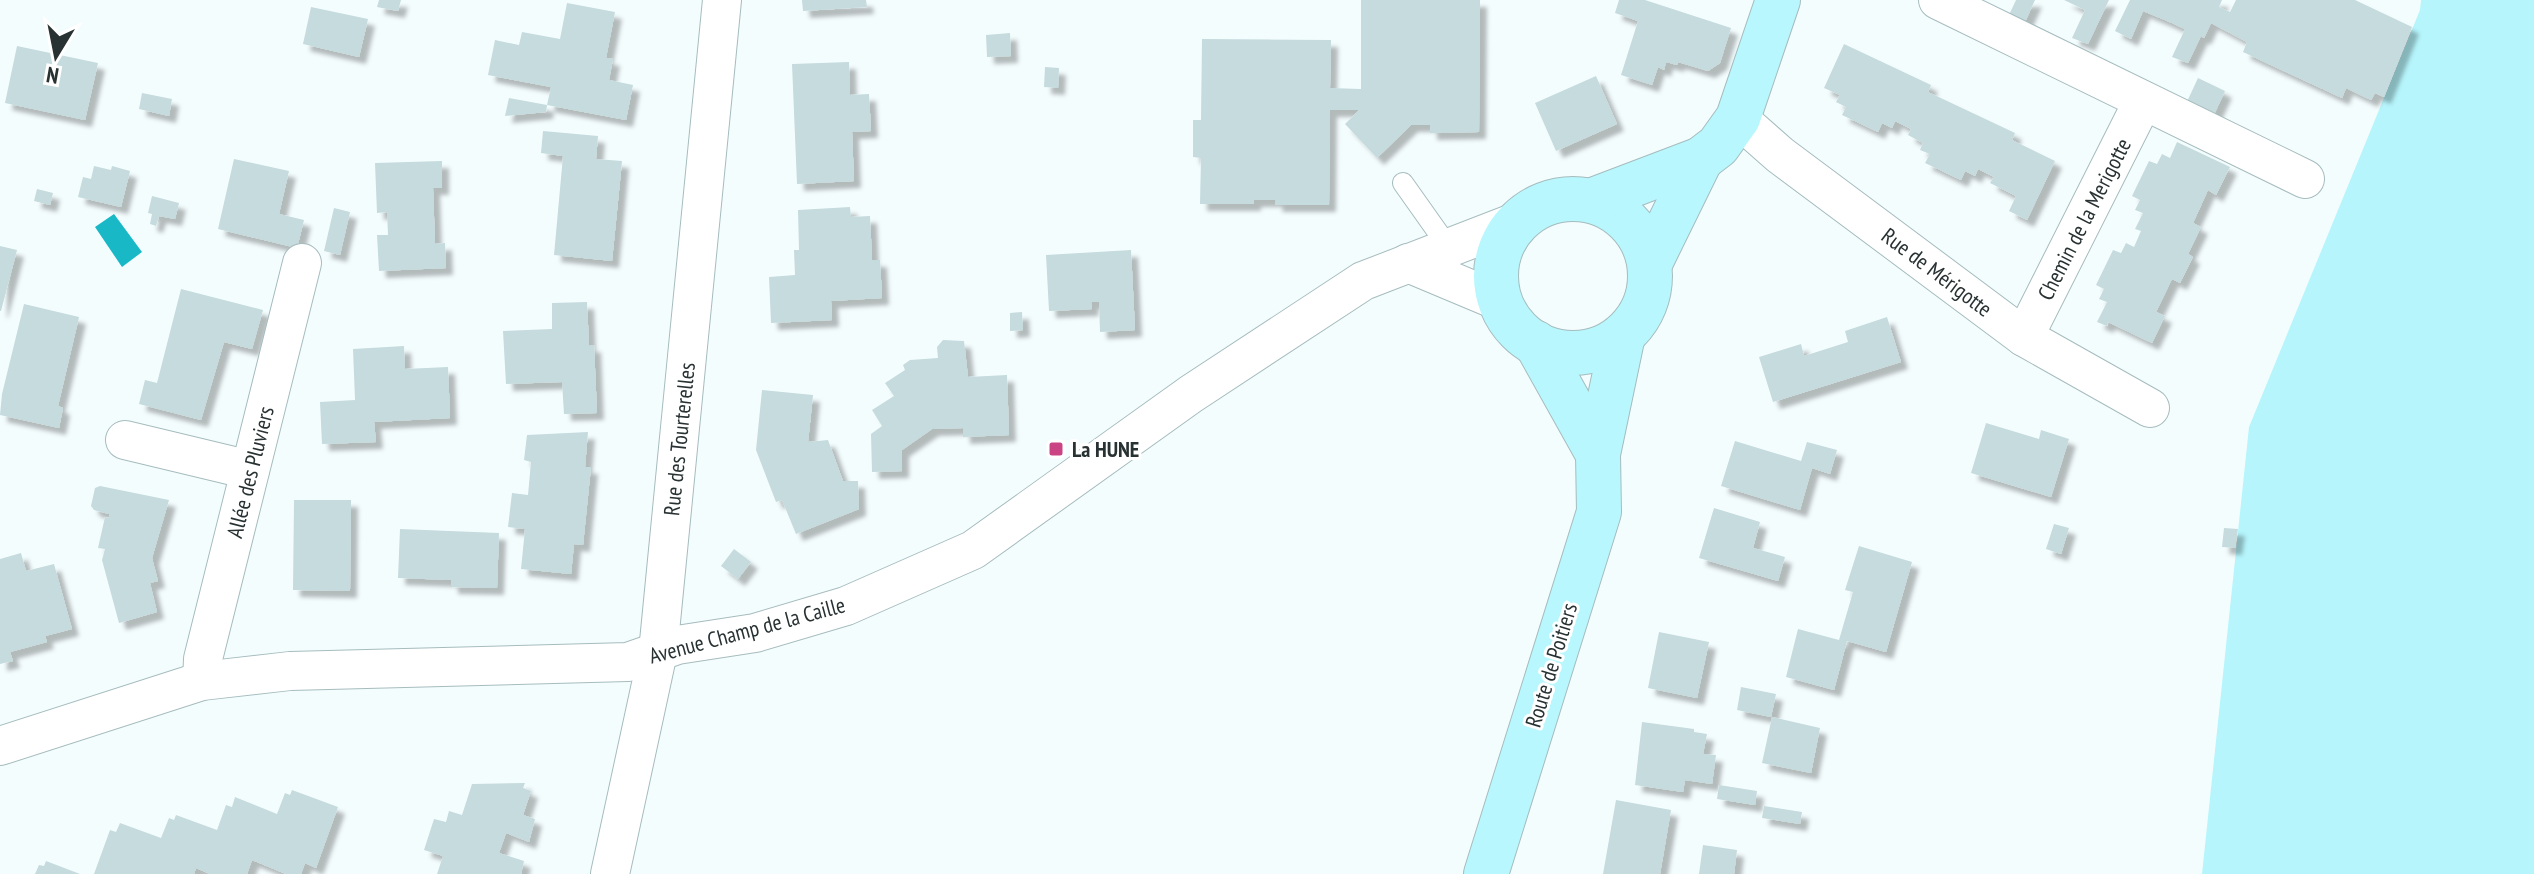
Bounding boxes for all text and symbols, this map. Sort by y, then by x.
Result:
north arrow [16,16,96,96]
text: N [44,61,61,91]
street label: Chemin de la Merigotte [2031,133,2137,305]
street label: Rue de Mérigotte [1876,221,1998,323]
street label: Rue des Tourterelles [657,361,701,517]
street label: Allée des Pluviers [220,403,280,541]
place label: La HUNE [1072,435,1139,463]
marker: La HUNE [1047,440,1065,458]
street label: Avenue Champ de la Caille [646,590,848,670]
street label: Route de Poitiers [1519,599,1583,731]

